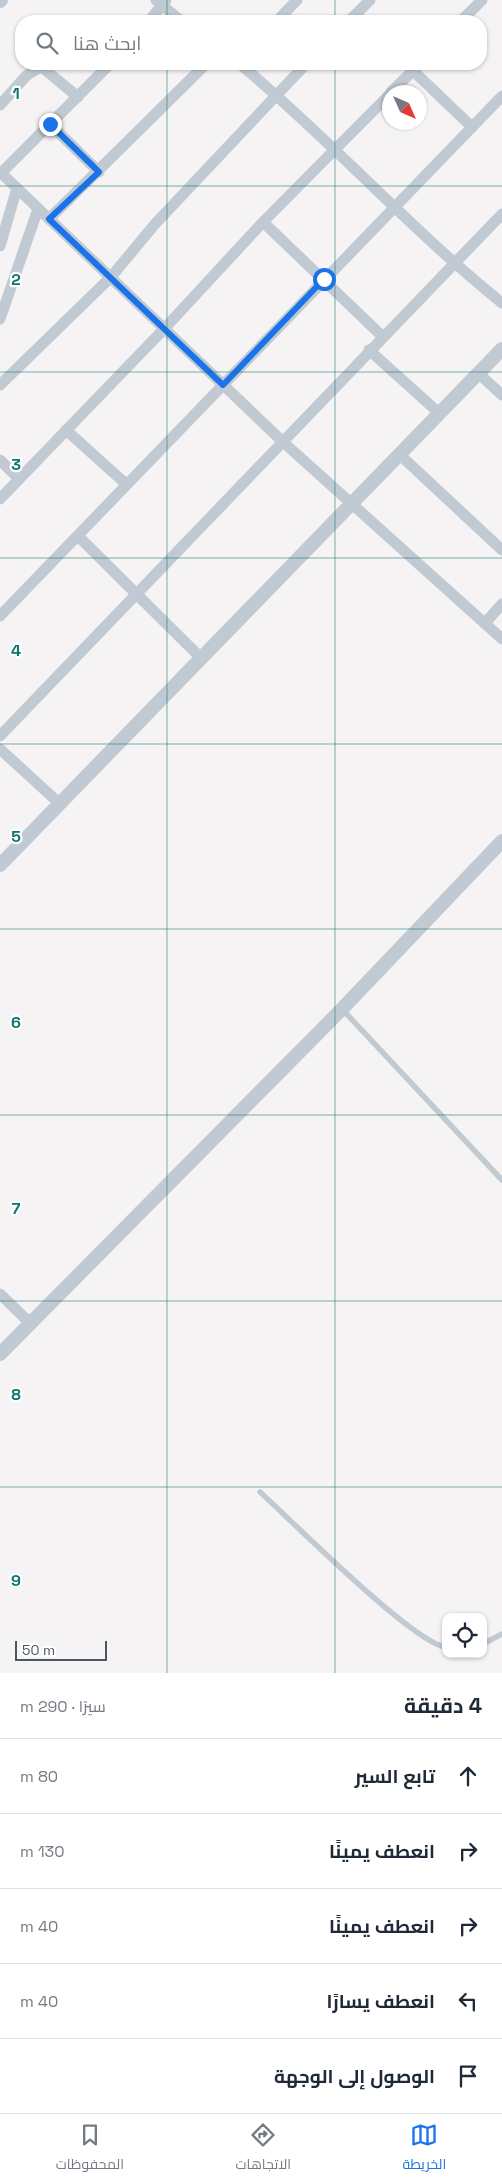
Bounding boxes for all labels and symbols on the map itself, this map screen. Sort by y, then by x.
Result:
text: 1 [12,83,20,104]
north arrow [382,85,427,130]
route end [39,113,62,136]
route start [313,268,336,291]
text: 2 [11,269,21,290]
text: 3 [11,454,21,475]
text: 4 [11,640,21,661]
text: 5 [11,826,21,847]
text: 6 [11,1012,21,1033]
text: 7 [12,1198,21,1219]
text: 8 [11,1384,21,1405]
text: 9 [11,1570,21,1591]
scale bar [15,1638,108,1661]

